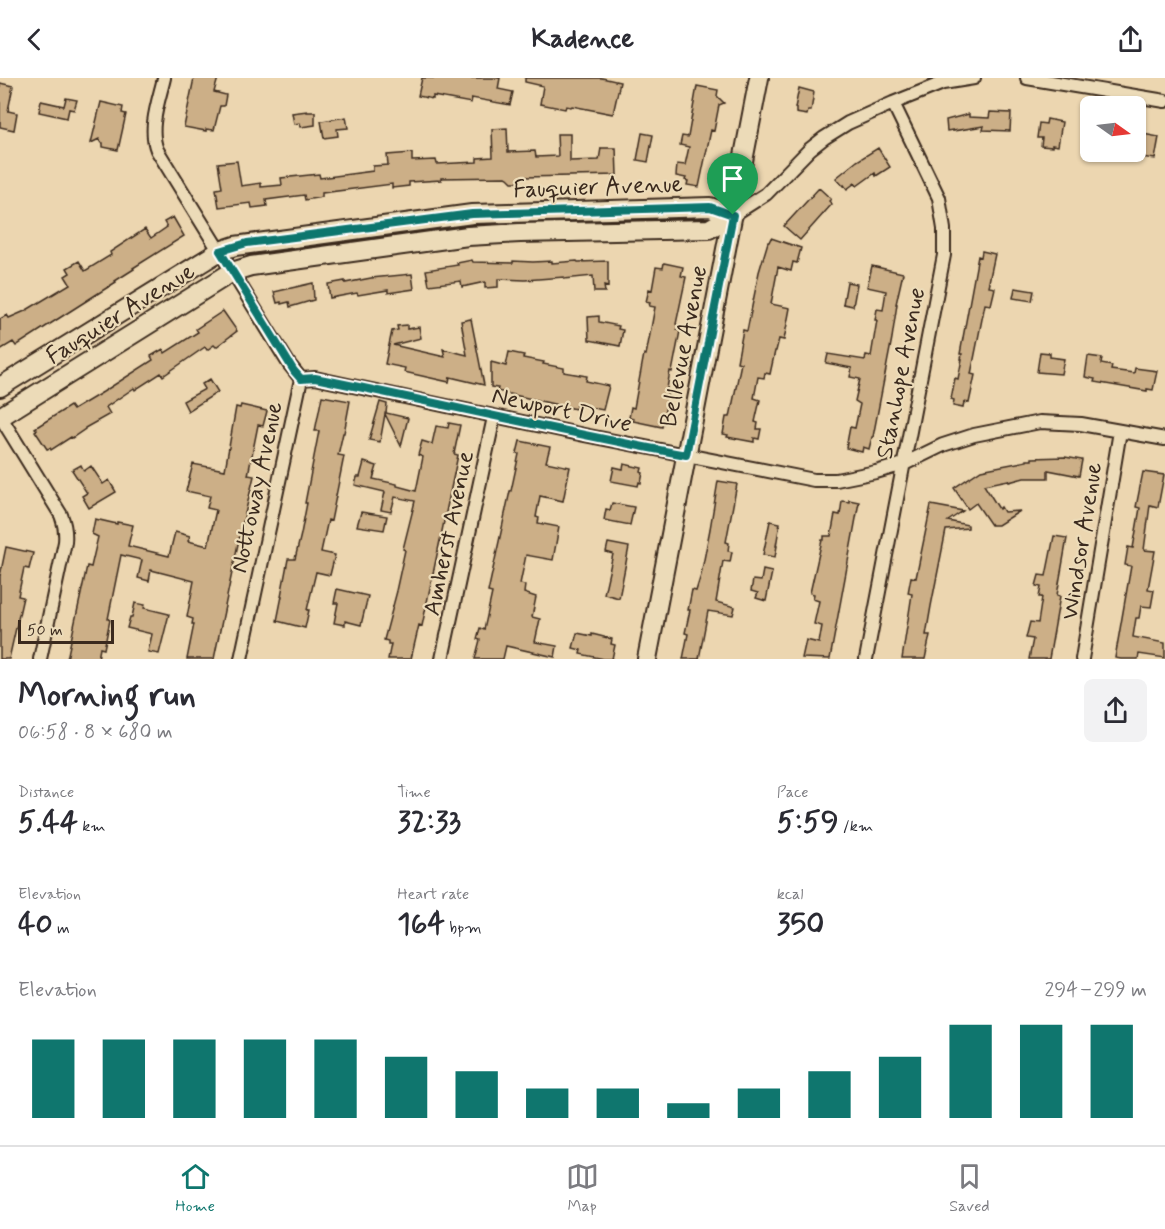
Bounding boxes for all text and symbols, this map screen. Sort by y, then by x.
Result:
text: Kadence [531,22,634,57]
icon: back [18,23,51,56]
icon: share [1114,23,1147,56]
north arrow [1080,96,1146,162]
map controls [1080,96,1146,162]
pin [707,153,758,215]
icon: arrive [716,162,749,195]
street label: Fauquier Avenue [513,169,683,206]
street label: Fauquier Avenue [41,256,201,372]
street label: Bellevue Avenue [654,263,715,430]
street label: Stanhope Avenue [870,285,933,462]
street label: Newport Drive [489,380,635,440]
street label: Nottoway Avenue [224,399,291,576]
street label: Amherst Avenue [417,448,482,619]
street label: Windsor Avenue [1055,460,1110,622]
scale bar [18,617,114,644]
text: 50 m [27,620,63,641]
text: Morning run [18,674,196,718]
button: share [1084,679,1147,742]
text: 06:58 · 8 × 680 m [18,719,173,746]
text: Distance [18,782,74,803]
text: Time [397,782,431,803]
text: Pace [777,782,809,803]
text: 5.44 [18,803,78,842]
text: 32:33 [397,803,461,842]
text: 5:59 [777,803,839,842]
text: km [78,816,106,837]
text: /km [839,816,873,837]
text: Elevation [18,884,81,905]
text: Heart rate [397,884,469,905]
text: kcal [777,884,804,905]
text: 40 [18,905,53,944]
text: 164 [397,905,445,944]
text: 350 [777,905,824,944]
text: m [53,918,70,939]
text: bpm [445,918,482,939]
text: Elevation [18,977,97,1004]
text: 294–299 m [1045,977,1147,1004]
tab: Home [175,1160,215,1217]
tab: Map [566,1160,599,1217]
tab: Saved [949,1160,990,1217]

